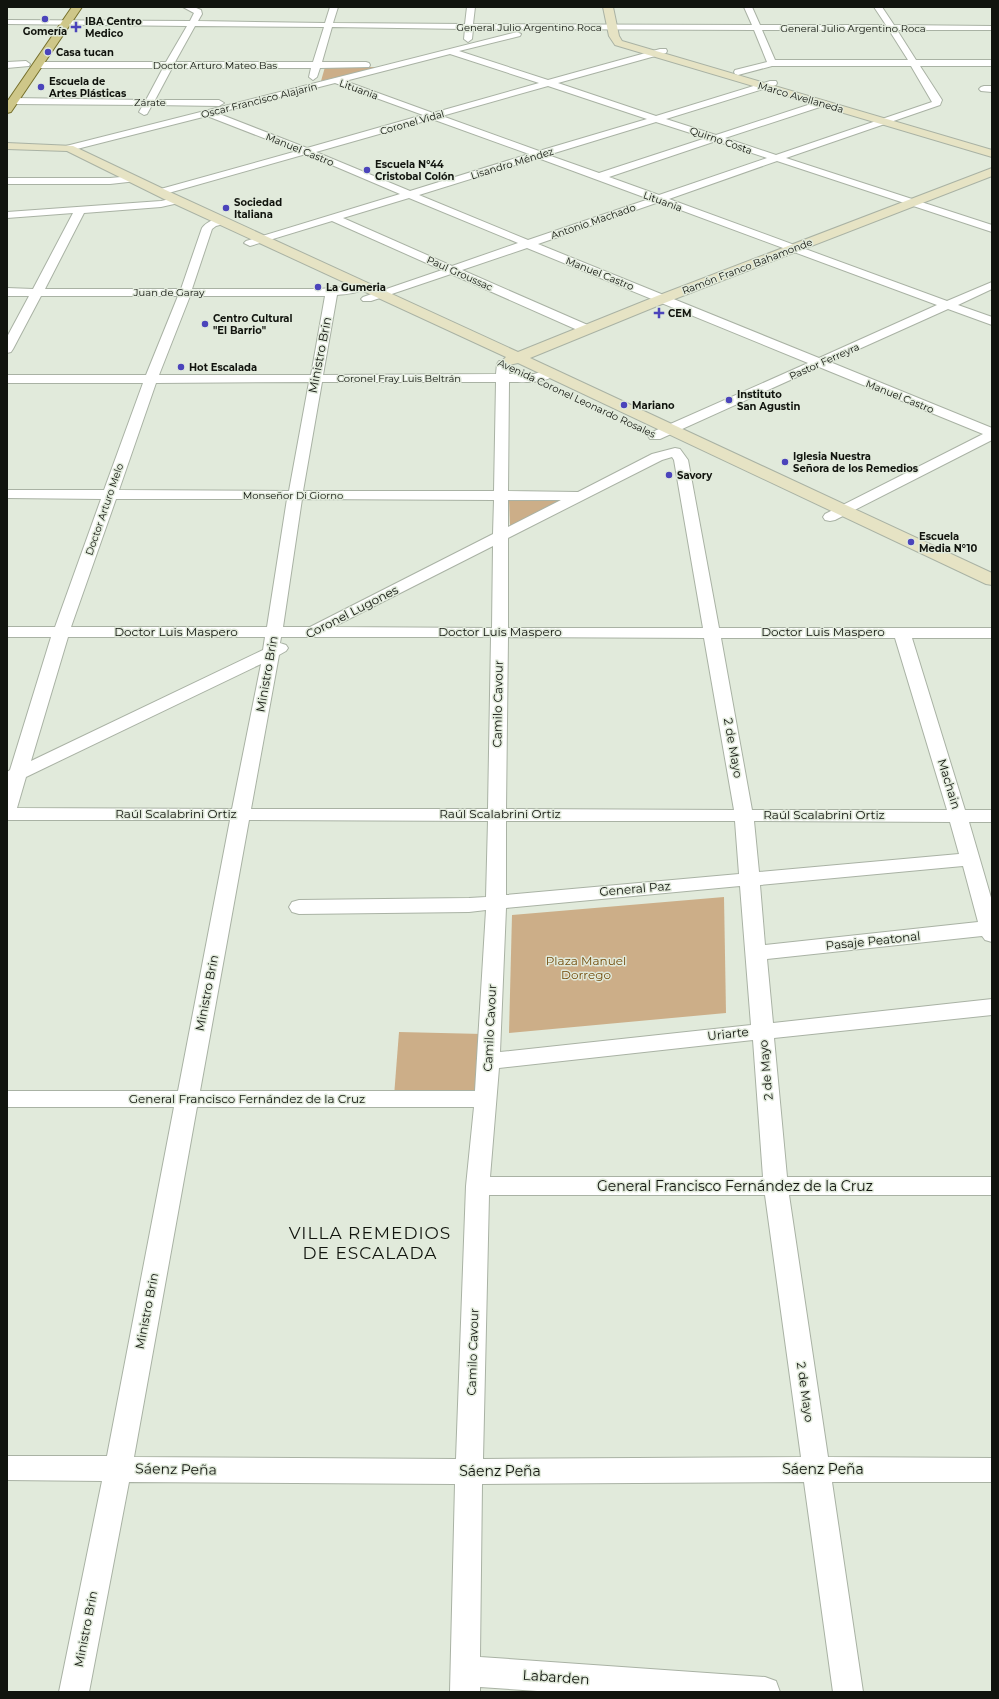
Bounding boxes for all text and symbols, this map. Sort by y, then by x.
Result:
marker: Gomería [40,14,50,24]
place label: IBA Centro Medico [85,15,142,40]
marker: IBA Centro Medico [70,21,82,33]
street label: General Julio Argentino Roca [456,21,602,34]
street label: General Julio Argentino Roca [780,22,926,35]
place label: Gomería [23,25,67,38]
place label: Casa tucan [56,46,114,59]
marker: Casa tucan [43,47,53,57]
street label: Doctor Arturo Mateo Bas [153,59,277,72]
place label: Escuela de Artes Plásticas [48,75,127,100]
street label: Lituania [338,76,380,103]
street label: Marco Avellaneda [756,79,845,116]
street label: Oscar Francisco Alajarín [200,80,319,121]
marker: Escuela de Artes Plásticas [36,82,46,92]
street label: Zárate [134,96,166,109]
street label: Coronel Vidal [378,107,446,138]
street label: Quirno Costa [688,124,754,157]
street label: Manuel Castro [264,130,336,169]
street label: Lisandro Méndez [469,145,555,182]
place label: Escuela N°44 Cristobal Colón [375,158,455,183]
marker: Escuela N°44 Cristobal Colón [362,165,372,175]
street label: Lituania [642,188,684,215]
place label: Sociedad Italiana [234,196,282,221]
street label: Antonio Machado [549,201,637,242]
marker: Sociedad Italiana [221,203,231,213]
street label: Ramón Franco Bahamonde [680,236,814,297]
street label: Paul Groussac [425,253,495,294]
street label: Manuel Castro [564,254,636,293]
place label: La Gumeria [326,281,386,294]
marker: La Gumeria [313,282,323,292]
street label: Juan de Garay [133,286,205,299]
marker: CEM [653,307,665,319]
place label: CEM [668,307,692,320]
place label: Centro Cultural "El Barrio" [213,312,293,337]
street label: Ministro Brin [305,316,334,394]
marker: Centro Cultural "El Barrio" [200,319,210,329]
street label: Pastor Ferreyra [787,340,861,383]
street label: Avenida Coronel Leonardo Rosales [496,356,658,441]
place label: Hot Escalada [189,361,257,374]
marker: Hot Escalada [176,362,186,372]
street label: Coronel Fray Luis Beltrán [337,372,461,385]
street label: Manuel Castro [864,377,936,416]
place label: Instituto San Agustin [737,388,800,413]
marker: Instituto San Agustin [724,395,734,405]
place label: Mariano [632,399,675,412]
marker: Mariano [619,400,629,410]
place label: Iglesia Nuestra Señora de los Remedios [793,450,919,475]
marker: Iglesia Nuestra Señora de los Remedios [780,457,790,467]
street label: Doctor Arturo Melo [83,461,126,557]
place label: Savory [677,469,713,482]
marker: Savory [664,470,674,480]
street label: Monseñor Di Giorno [243,489,343,502]
place label: Escuela Media N°10 [919,530,977,555]
marker: Escuela Media N°10 [906,537,916,547]
street label: Coronel Lugones [303,582,401,641]
street label: Doctor Luis Maspero [114,624,238,639]
street label: Doctor Luis Maspero [438,624,562,639]
street label: Doctor Luis Maspero [761,624,885,639]
street label: Ministro Brin [252,635,281,713]
street label: Camilo Cavour [489,660,506,748]
street label: 2 de Mayo [721,717,746,779]
street label: Machain [935,757,964,811]
street label: Raúl Scalabrini Ortiz [115,806,237,821]
street label: Raúl Scalabrini Ortiz [439,806,561,821]
street label: Raúl Scalabrini Ortiz [763,807,885,822]
street label: General Paz [599,878,671,899]
street label: Pasaje Peatonal [825,928,921,953]
park label: Plaza Manuel Dorrego [546,953,626,982]
street label: Ministro Brin [192,954,221,1032]
street label: Camilo Cavour [480,984,499,1072]
street label: Uriarte [707,1024,749,1043]
street label: 2 de Mayo [755,1039,776,1101]
street label: General Francisco Fernández de la Cruz [129,1091,365,1106]
street label: General Francisco Fernández de la Cruz [597,1177,873,1195]
district label: VILLA REMEDIOS DE ESCALADA [289,1223,451,1263]
street label: Ministro Brin [132,1272,161,1350]
street label: Camilo Cavour [463,1308,482,1396]
street label: 2 de Mayo [794,1361,817,1423]
street label: Sáenz Peña [135,1459,217,1479]
street label: Sáenz Peña [782,1460,864,1478]
street label: Sáenz Peña [459,1462,541,1480]
street label: Ministro Brin [71,1590,100,1668]
street label: Labarden [522,1666,590,1688]

